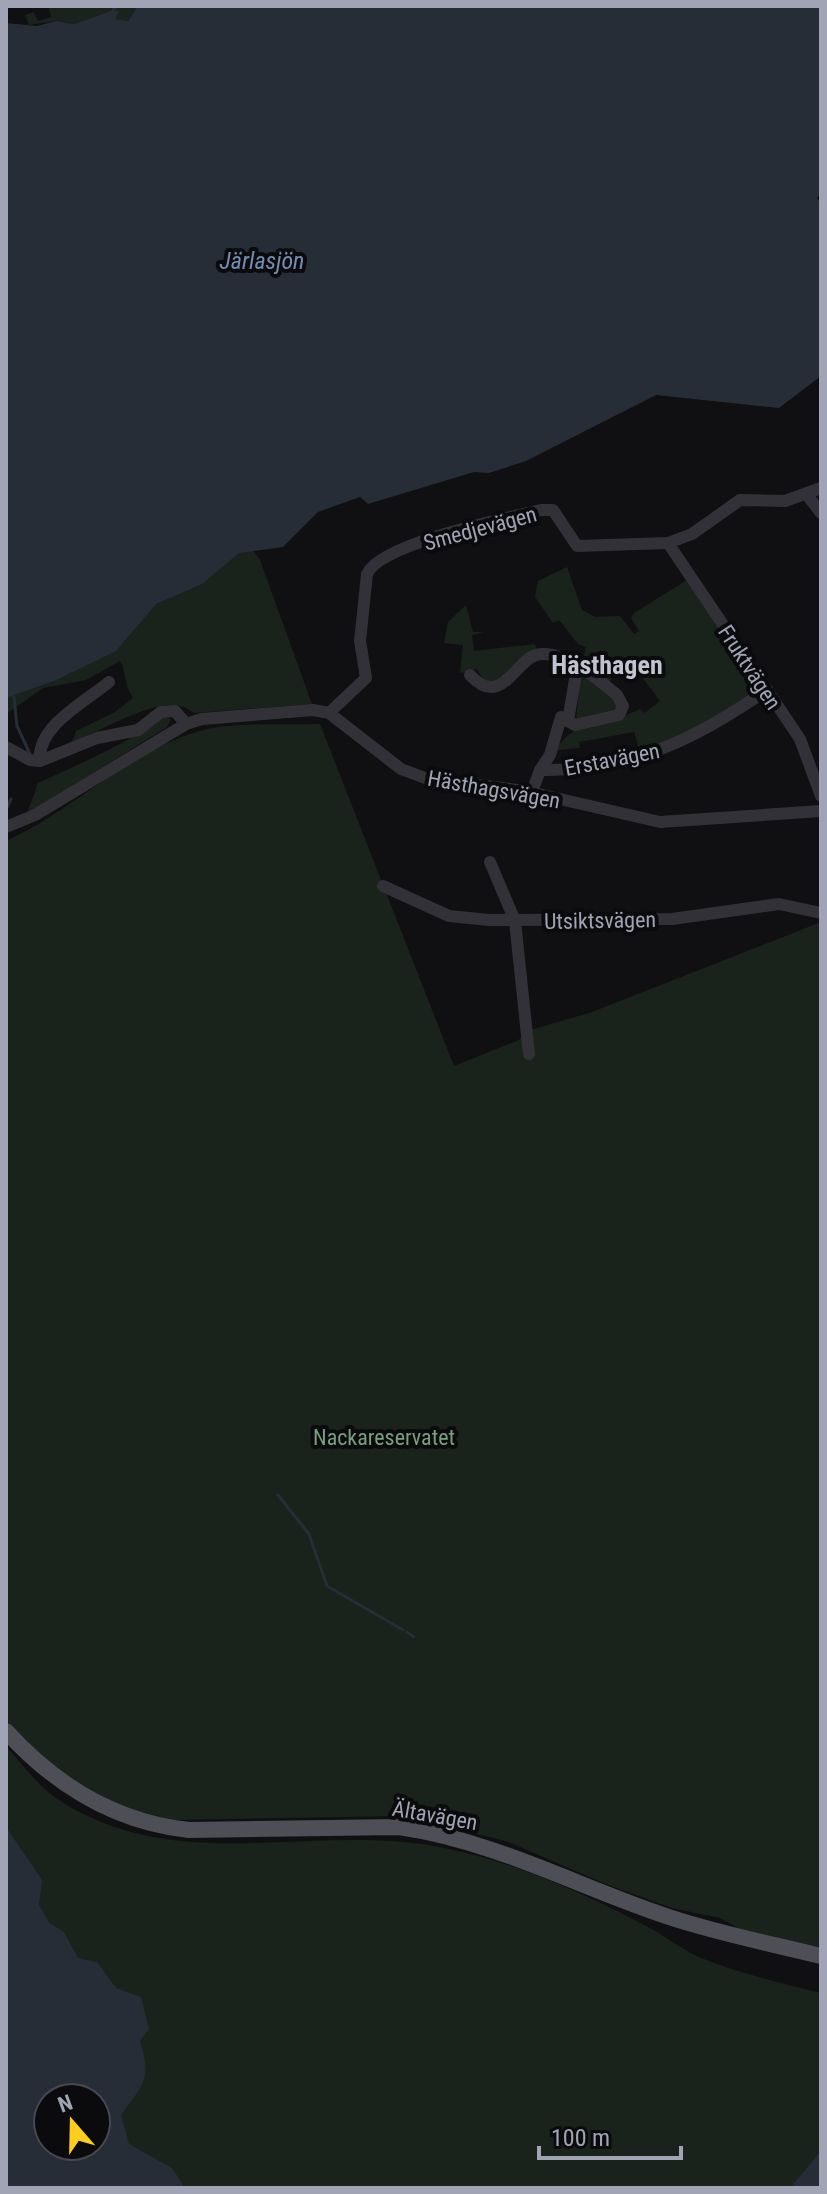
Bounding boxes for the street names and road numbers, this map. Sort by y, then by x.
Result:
street label: Smedjevägen [421,501,539,556]
street label: Fruktvägen [713,620,786,714]
street label: Erstavägen [563,738,662,781]
street label: Hästhagsvägen [426,766,562,813]
street label: Utsiktsvägen [544,907,656,934]
street label: Ältavägen [390,1796,480,1835]

